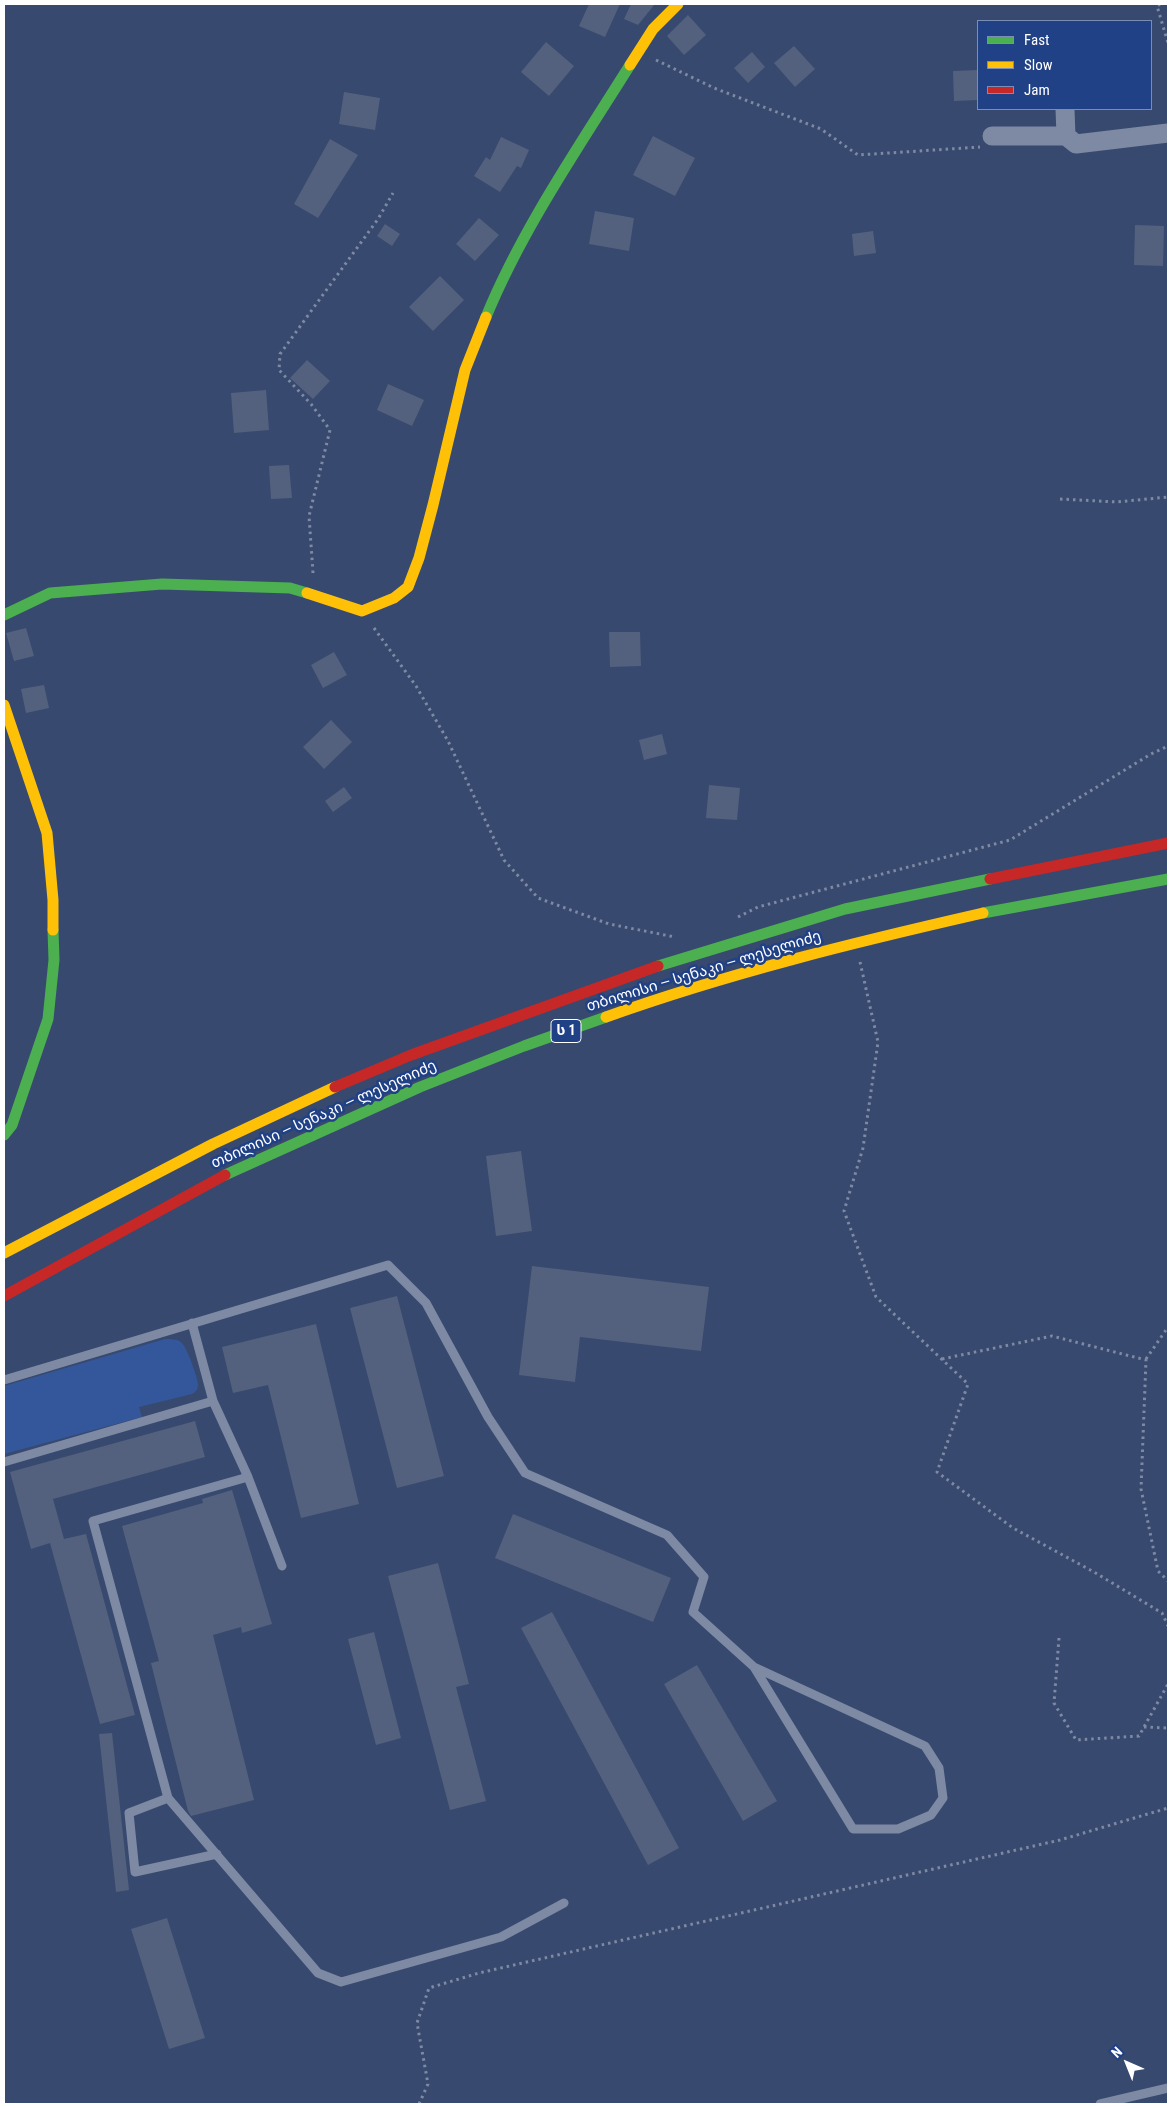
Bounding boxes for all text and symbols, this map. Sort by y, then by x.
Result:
legend [977,20,1152,110]
text: Fast [1024,31,1049,49]
text: Slow [1024,56,1053,74]
text: Jam [1024,81,1050,99]
street label: თბილისი — სენაკი — ლესელიძე [584,928,824,1016]
road number: ს 1 [551,1019,581,1042]
street label: თბილისი — სენაკი — ლესელიძე [209,1057,439,1173]
north arrow [1102,2038,1152,2088]
text: N [1108,2043,1125,2061]

